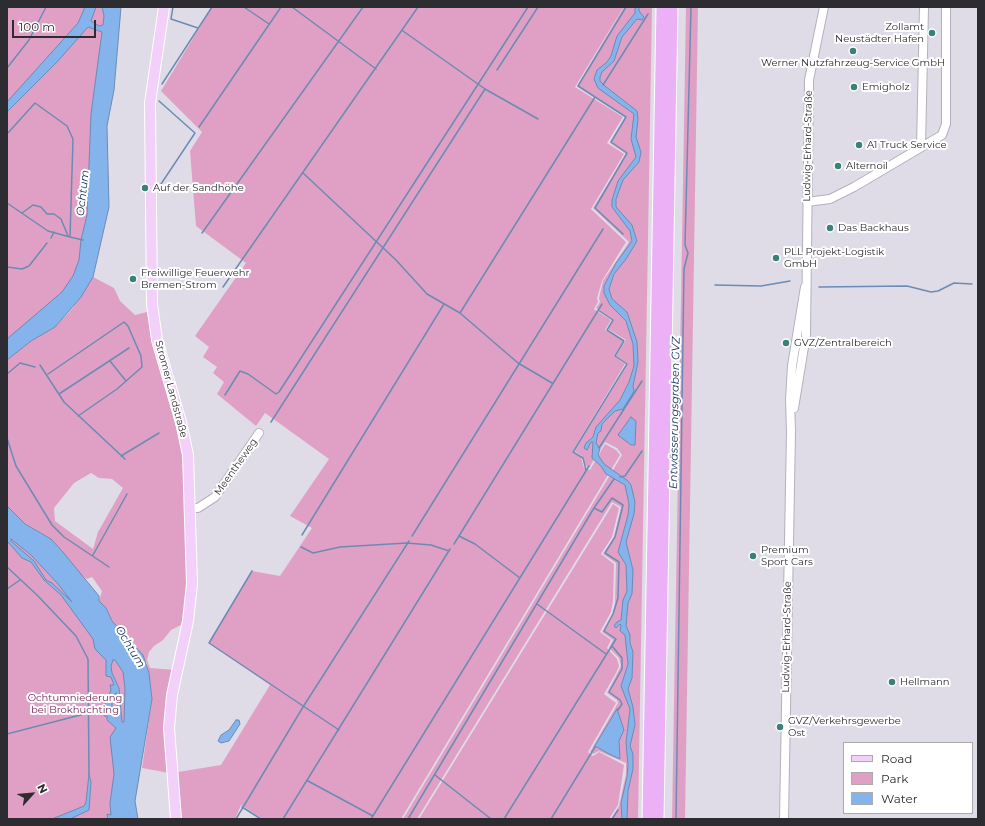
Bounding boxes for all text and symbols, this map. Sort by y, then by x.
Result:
scale bar [14,12,98,38]
text: 100 m [19,19,55,34]
place label: Zollamt Neustädter Hafen [835,21,924,44]
marker: Zollamt Neustädter Hafen [927,28,937,38]
marker: Werner Nutzfahrzeug-Service GmbH [848,46,858,56]
place label: Werner Nutzfahrzeug-Service GmbH [761,57,945,69]
place label: Emigholz [862,81,910,93]
marker: Emigholz [849,82,859,92]
street label: Ludwig-Erhard-Straße [801,90,815,202]
place label: A1 Truck Service [867,139,947,151]
marker: A1 Truck Service [854,140,864,150]
place label: Alternoil [846,160,888,172]
marker: Alternoil [833,161,843,171]
water label: Ochtum [74,169,92,217]
place label: Auf der Sandhöhe [153,182,244,194]
marker: Auf der Sandhöhe [140,183,150,193]
place label: Das Backhaus [838,222,909,234]
marker: Das Backhaus [825,223,835,233]
place label: PLL Projekt-Logistik GmbH [784,246,884,270]
marker: PLL Projekt-Logistik GmbH [771,253,781,263]
place label: Freiwillige Feuerwehr Bremen-Strom [141,267,249,290]
marker: Freiwillige Feuerwehr Bremen-Strom [128,274,138,284]
water label: Entwässerungsgraben GVZ [667,337,683,489]
place label: GVZ/Zentralbereich [794,337,892,349]
marker: GVZ/Zentralbereich [781,338,791,348]
street label: Stromer Landstraße [152,339,190,439]
street label: Meentheweg [212,436,260,498]
place label: Premium Sport Cars [761,544,813,568]
marker: Premium Sport Cars [748,551,758,561]
street label: Ludwig-Erhard-Straße [780,581,794,693]
water label: Ochtum [112,624,148,670]
place label: Hellmann [900,676,950,688]
marker: Hellmann [887,677,897,687]
park label: Ochtumniederung bei Brokhuchting [28,692,122,716]
place label: GVZ/Verkehrsgewerbe Ost [788,715,901,738]
marker: GVZ/Verkehrsgewerbe Ost [775,722,785,732]
legend [843,742,973,814]
text: Road [881,751,912,766]
text: Park [881,771,908,786]
north arrow [12,774,52,814]
text: N [34,781,51,796]
text: Water [881,791,917,806]

